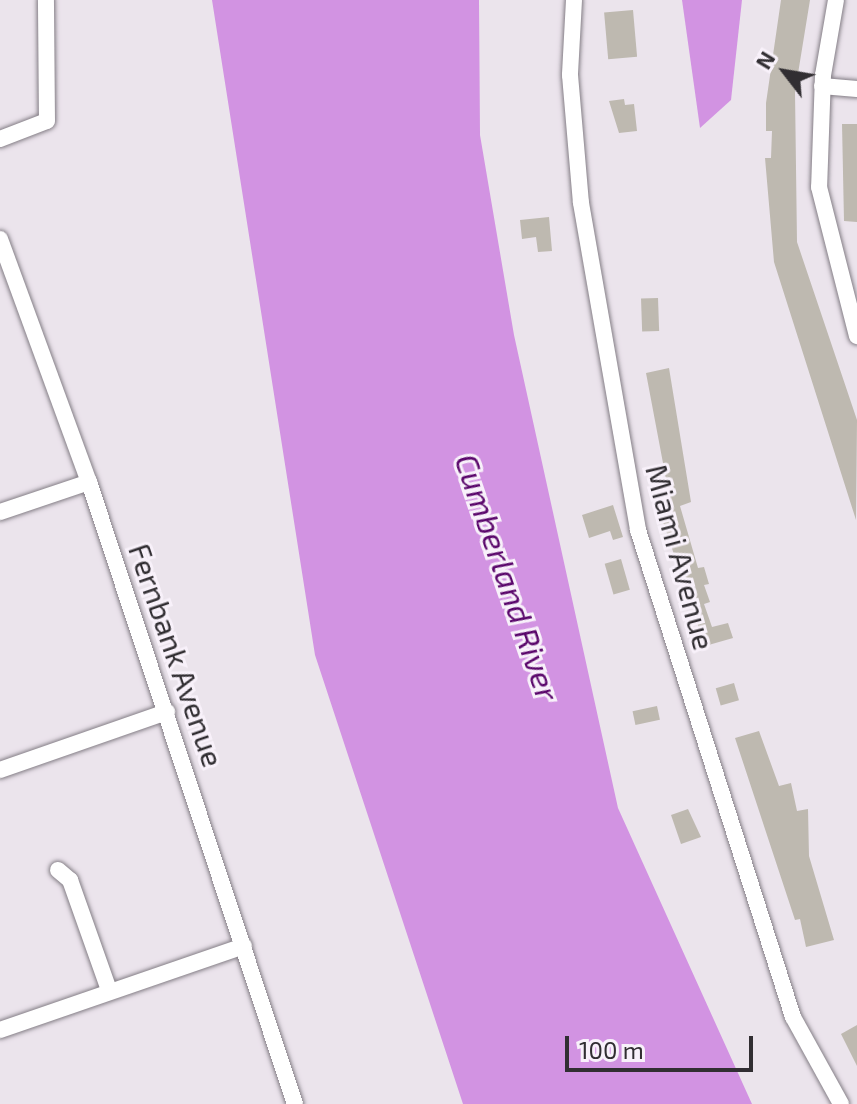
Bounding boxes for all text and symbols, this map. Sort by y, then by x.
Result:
north arrow [745,32,825,112]
text: N [749,46,780,73]
water label: Cumberland River [448,448,568,706]
street label: Miami Avenue [639,460,723,654]
street label: Fernbank Avenue [122,538,232,772]
scale bar [569,1020,757,1070]
text: 100 m [579,1035,644,1064]

